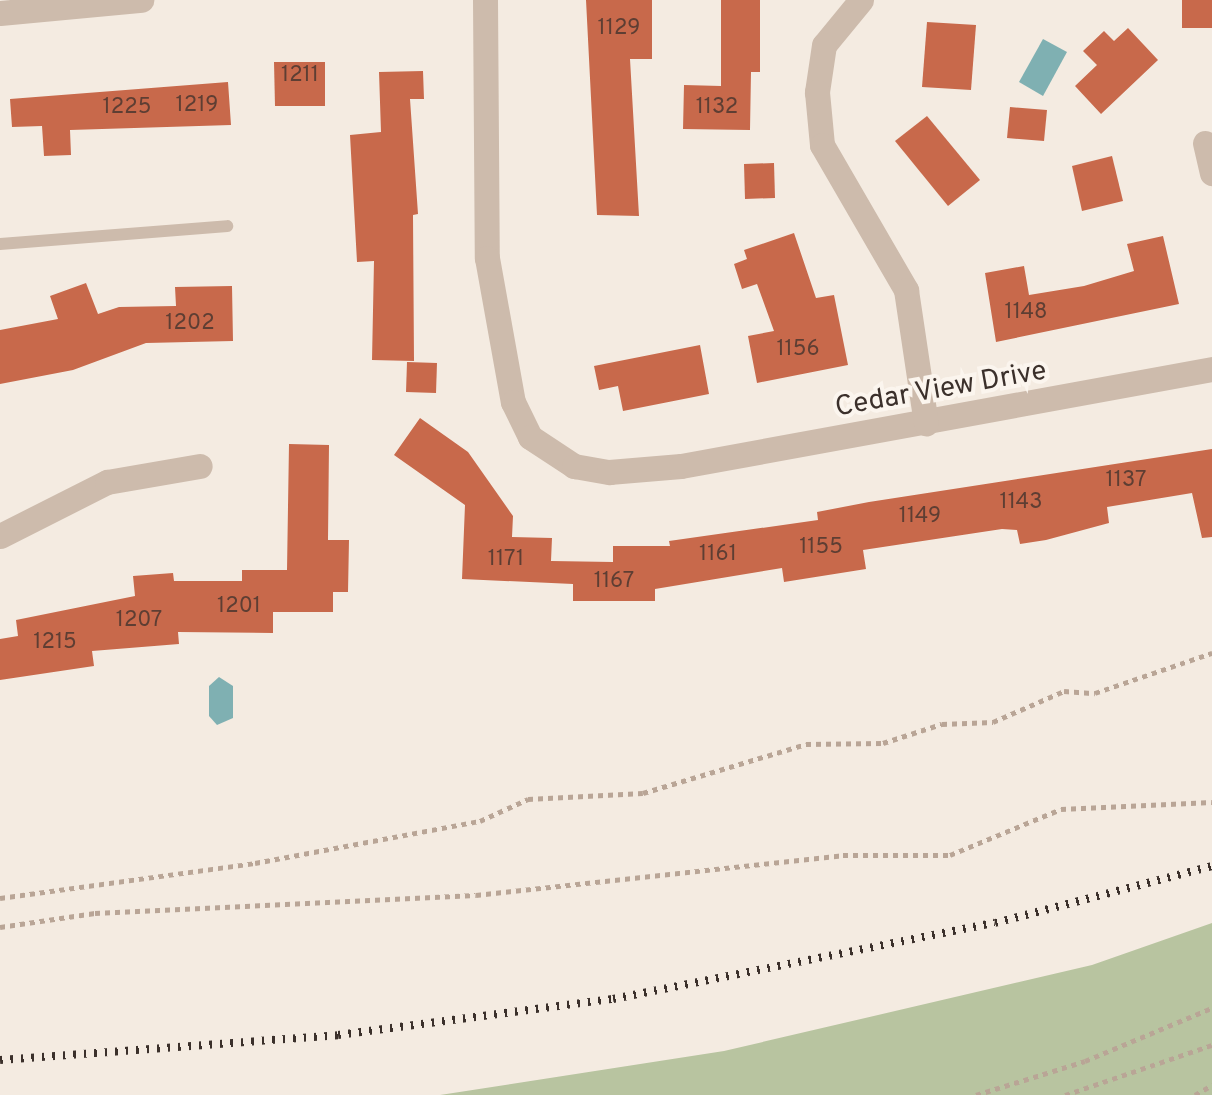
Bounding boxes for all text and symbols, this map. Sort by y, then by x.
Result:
house number: 1129 [597,16,641,42]
house number: 1211 [281,63,319,89]
house number: 1219 [175,93,219,119]
house number: 1225 [103,95,151,121]
house number: 1132 [696,95,738,121]
house number: 1148 [1004,300,1048,326]
house number: 1202 [165,311,215,337]
house number: 1156 [776,337,820,363]
street label: Cedar View Drive [832,355,1050,425]
house number: 1137 [1106,468,1146,494]
house number: 1143 [1000,490,1042,516]
house number: 1149 [899,504,941,530]
house number: 1155 [799,535,843,561]
house number: 1161 [699,542,737,568]
house number: 1171 [488,547,524,573]
house number: 1167 [594,569,634,595]
house number: 1201 [217,594,261,620]
house number: 1207 [116,608,162,634]
house number: 1215 [33,630,77,656]

